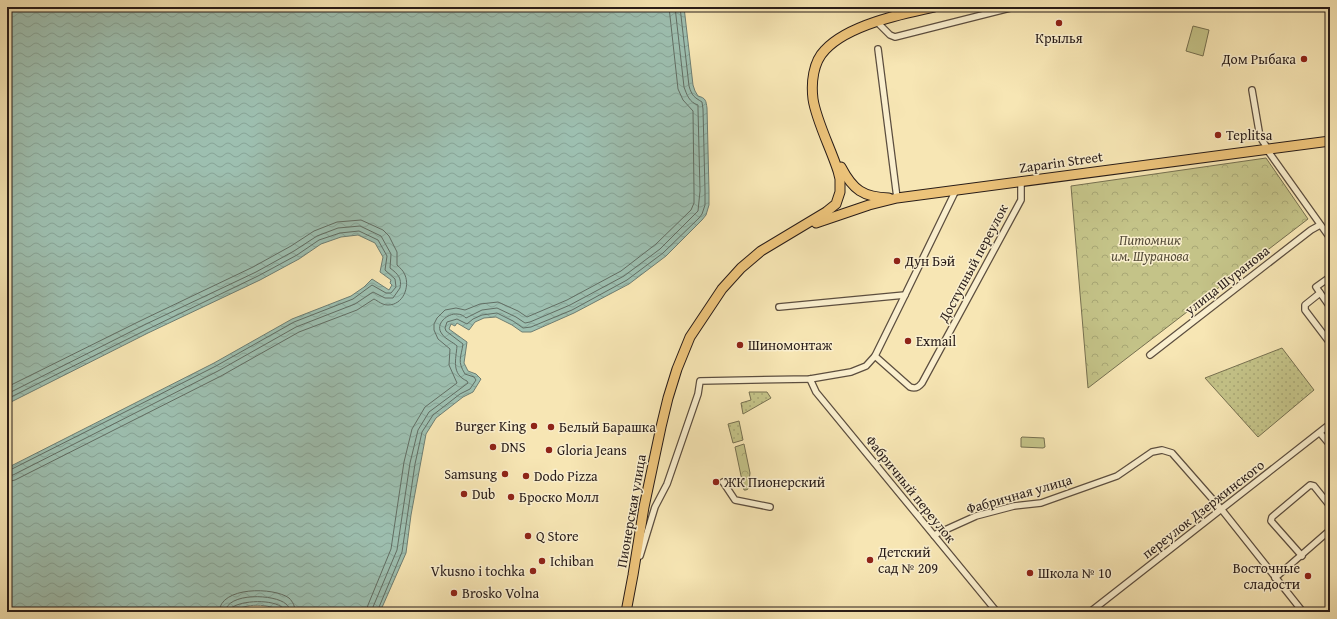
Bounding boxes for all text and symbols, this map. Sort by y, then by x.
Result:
marker: Крылья [1054,18,1064,28]
place label: Крылья [1035,28,1083,48]
place label: Дом Рыбака [1221,49,1296,69]
marker: Дом Рыбака [1299,54,1309,64]
place label: Teplitsa [1226,125,1273,145]
marker: Teplitsa [1213,130,1223,140]
street label: Zaparin Street [1018,146,1104,178]
street label: Доступный переулок [933,200,1013,327]
park label: Питомник им. Шуранова [1111,230,1189,266]
street label: улица Шуранова [1180,240,1274,320]
place label: Дун Бэй [904,251,955,271]
marker: Дун Бэй [892,256,902,266]
place label: Exmail [916,331,956,351]
place label: Шиномонтаж [748,335,833,355]
marker: Exmail [903,336,913,346]
marker: Шиномонтаж [735,340,745,350]
place label: Burger King [455,416,526,436]
place label: Белый Барашка [559,417,656,437]
marker: Burger King [529,421,539,431]
marker: Белый Барашка [546,422,556,432]
street label: Фабричный переулок [861,431,961,548]
place label: DNS [501,437,526,457]
place label: Gloria Jeans [557,440,627,460]
marker: DNS [488,442,498,452]
marker: Gloria Jeans [544,445,554,455]
street label: Пионерская улица [611,452,651,569]
street label: переулок Дзержинского [1138,455,1268,563]
place label: Samsung [444,464,497,484]
place label: Dodo Pizza [534,466,598,486]
marker: Samsung [500,469,510,479]
street label: Фабричная улица [964,469,1074,519]
marker: Dodo Pizza [521,471,531,481]
place label: ЖК Пионерский [723,472,825,492]
marker: ЖК Пионерский [711,477,721,487]
place label: Dub [472,484,495,504]
place label: Броско Молл [519,487,599,507]
marker: Dub [459,489,469,499]
marker: Броско Молл [506,492,516,502]
place label: Q Store [536,526,579,546]
marker: Q Store [523,531,533,541]
place label: Детский сад № 209 [877,542,938,578]
place label: Ichiban [550,551,594,571]
marker: Детский сад № 209 [865,555,875,565]
marker: Ichiban [537,556,547,566]
place label: Восточные сладости [1233,558,1300,594]
place label: Vkusno i tochka [431,561,525,581]
place label: Школа № 10 [1038,563,1112,583]
marker: Vkusno i tochka [528,566,538,576]
marker: Школа № 10 [1025,568,1035,578]
marker: Восточные сладости [1303,571,1313,581]
place label: Brosko Volna [462,583,540,603]
marker: Brosko Volna [449,588,459,598]

